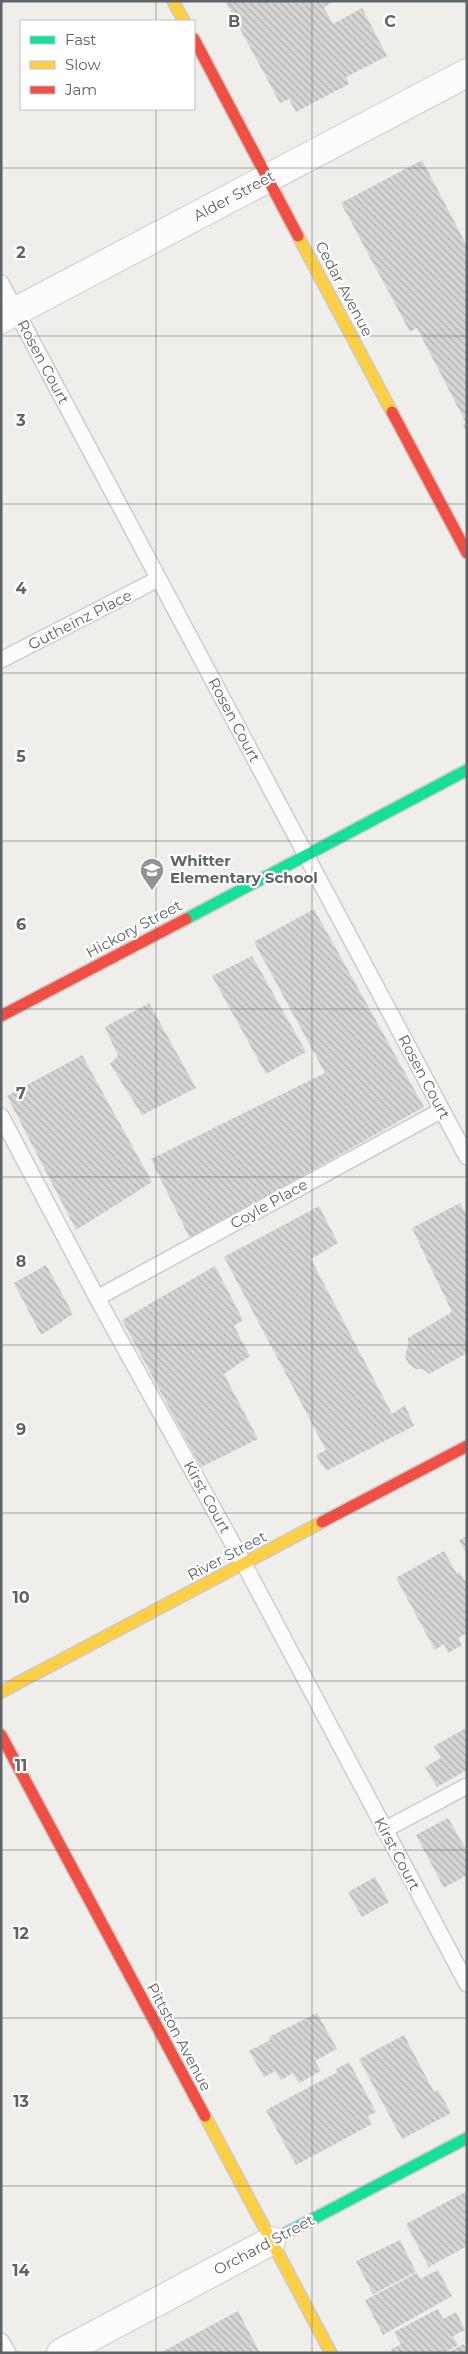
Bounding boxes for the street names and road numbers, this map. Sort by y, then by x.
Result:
street label: Alder Street [190,166,278,225]
street label: Cedar Avenue [311,238,377,340]
street label: Rosen Court [13,316,74,407]
street label: Gutheinz Place [25,585,135,654]
street label: Rosen Court [204,674,265,765]
street label: Hickory Street [83,895,185,962]
street label: Rosen Court [394,1031,455,1122]
street label: Coyle Place [227,1174,311,1233]
street label: Kirst Court [180,1457,235,1536]
street label: River Street [184,1527,270,1584]
street label: Kirst Court [370,1814,425,1894]
street label: Pittston Avenue [143,1979,216,2094]
street label: Orchard Street [210,2210,317,2279]

